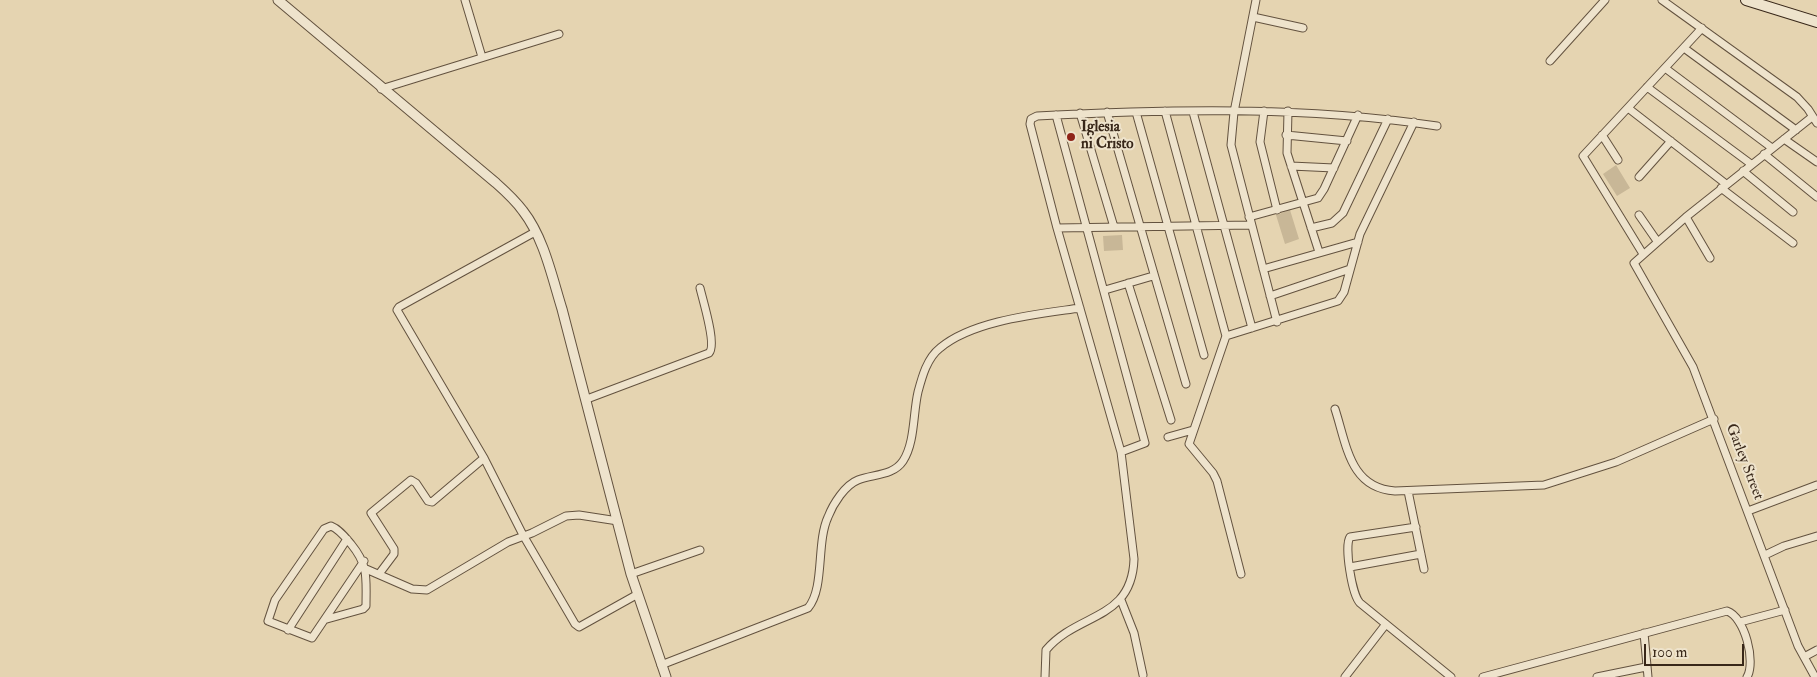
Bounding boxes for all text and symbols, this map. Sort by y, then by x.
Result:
place label: Iglesia ni Cristo [1081,119,1133,154]
marker: Iglesia ni Cristo [1065,131,1077,143]
street label: Garley Street [1721,421,1767,503]
scale bar [1647,634,1747,666]
text: 100 m [1652,643,1687,662]

